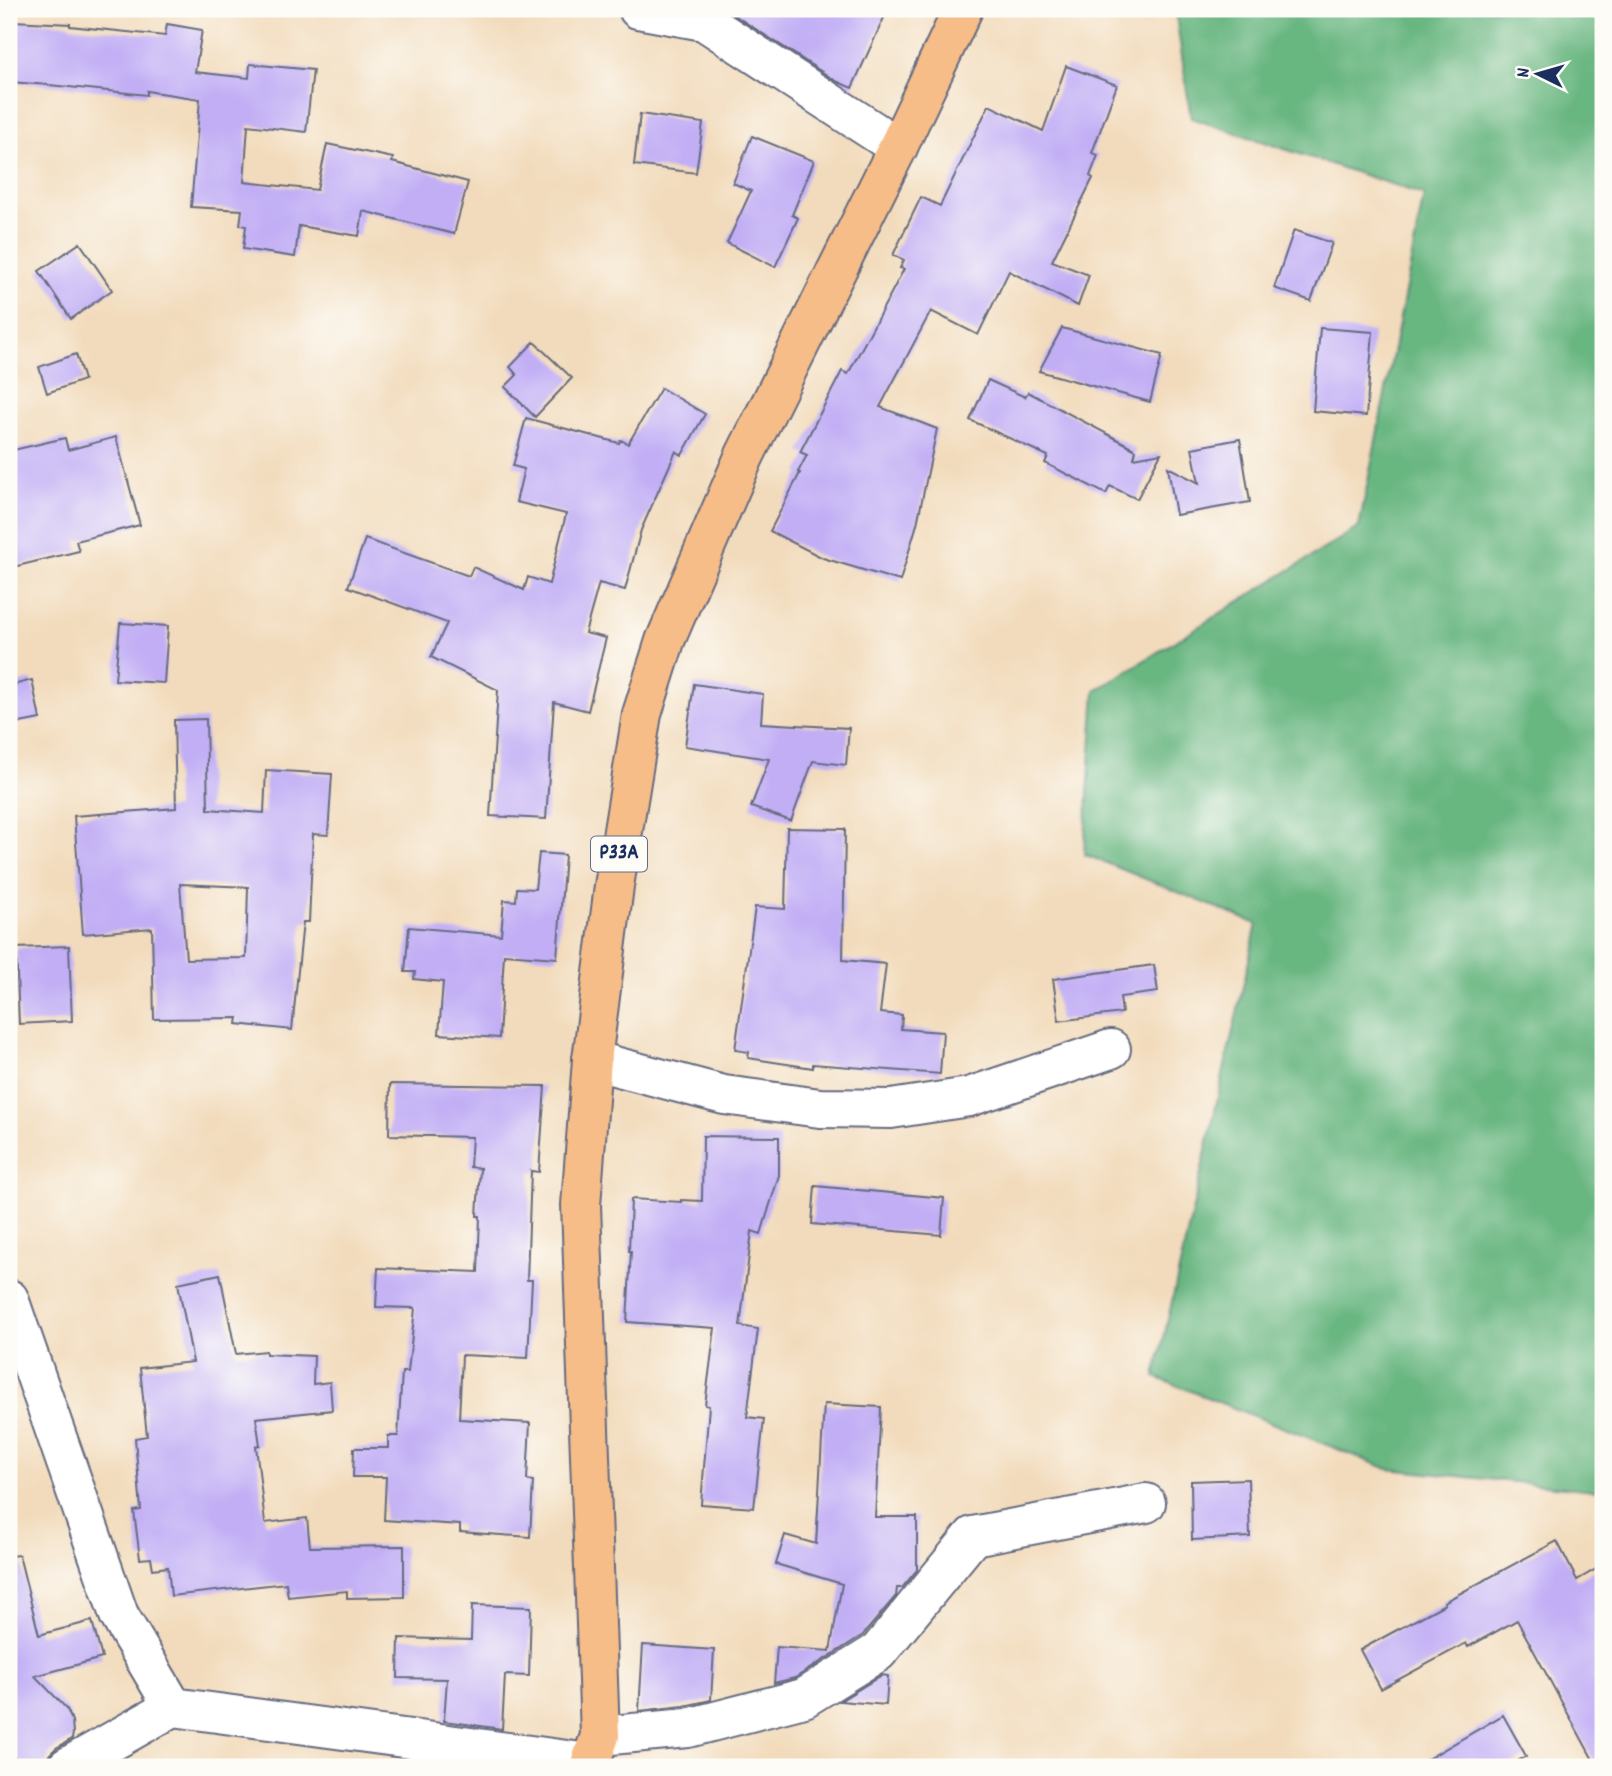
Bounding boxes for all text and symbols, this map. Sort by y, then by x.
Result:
north arrow [1504,38,1574,108]
text: N [1511,67,1538,79]
road number: P33A [591,836,647,872]

